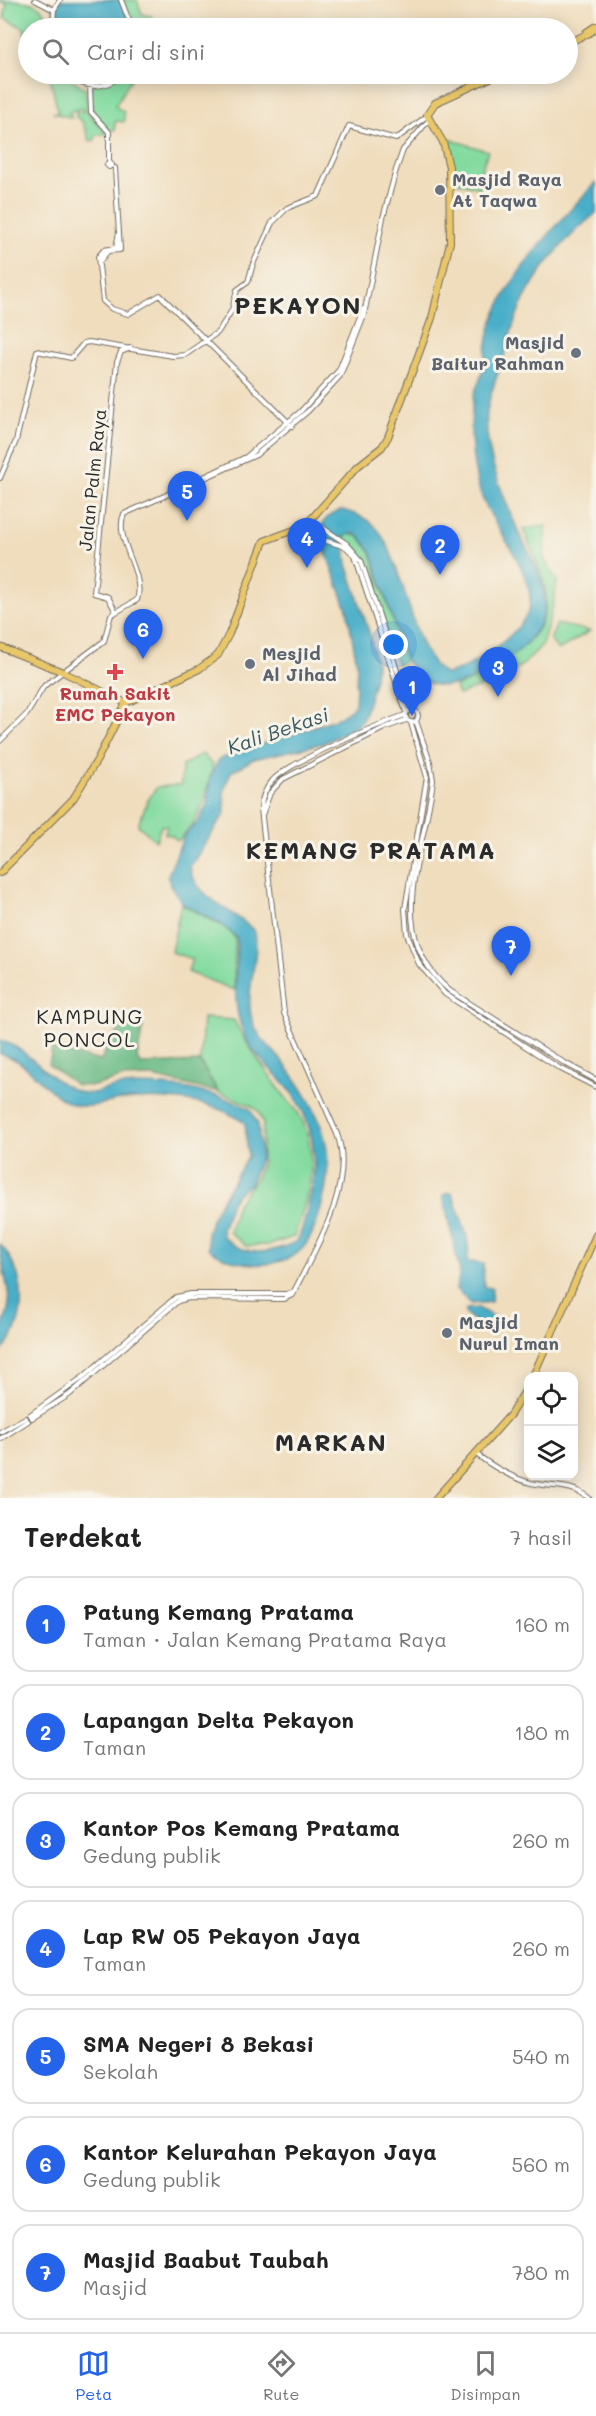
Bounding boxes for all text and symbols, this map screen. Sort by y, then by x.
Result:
search box [18,18,578,84]
icon: search [39,35,72,68]
text: Cari di sini [87,37,205,66]
place label: Masjid Raya At Taqwa [452,167,562,212]
marker: Masjid Raya At Taqwa [433,183,447,197]
district label: PEKAYON [234,289,362,320]
place label: Masjid Baitur Rahman [431,330,564,375]
marker: Masjid Baitur Rahman [569,346,583,360]
street label: Jalan Palm Raya [73,408,111,552]
pin: 5 [168,472,207,521]
pin: 4 [288,518,326,568]
pin: 2 [420,526,460,575]
pin: 6 [124,610,162,659]
your location [379,630,408,659]
place label: Mesjid Al Jihad [262,641,337,686]
pin: 3 [478,648,518,697]
marker: Mesjid Al Jihad [243,657,257,671]
marker: Rumah Sakit EMC Pekayon [106,663,124,681]
pin: 1 [392,666,432,716]
place label: Rumah Sakit EMC Pekayon [55,681,175,726]
water label: Kali Bekasi [223,700,333,760]
district label: KEMANG PRATAMA [246,834,496,865]
pin: 7 [492,926,530,976]
district label: KAMPUNG PONCOL [36,1003,144,1052]
place label: Masjid Nurul Iman [459,1310,559,1355]
marker: Masjid Nurul Iman [440,1326,454,1340]
map controls [524,1372,578,1480]
button: locate [524,1372,578,1426]
district label: MARKAN [275,1426,387,1457]
button: layers [524,1426,578,1480]
text: Terdekat [24,1520,142,1554]
text: 7 hasil [510,1524,572,1550]
text: Patung Kemang Pratama [83,1597,354,1626]
text: 1 [41,1611,50,1637]
text: 160 m [514,1611,570,1637]
text: Taman · Jalan Kemang Pratama Raya [83,1626,447,1652]
text: Lapangan Delta Pekayon [83,1705,354,1734]
text: 2 [40,1719,51,1745]
text: 180 m [514,1719,570,1745]
text: Taman [83,1734,146,1760]
text: Kantor Pos Kemang Pratama [83,1813,400,1842]
text: 3 [40,1827,52,1853]
text: 260 m [512,1827,570,1853]
text: Gedung publik [83,1842,221,1868]
text: Lap RW 05 Pekayon Jaya [83,1921,361,1950]
text: 4 [39,1935,52,1961]
text: 260 m [512,1935,570,1961]
text: Taman [83,1950,146,1976]
text: SMA Negeri 8 Bekasi [83,2029,314,2058]
text: 5 [40,2043,51,2069]
text: 540 m [512,2043,570,2069]
text: Sekolah [83,2058,158,2084]
text: Kantor Kelurahan Pekayon Jaya [83,2137,437,2166]
text: 6 [39,2151,52,2177]
text: 560 m [512,2151,570,2177]
text: Gedung publik [83,2166,221,2192]
text: Masjid Baabut Taubah [83,2245,328,2274]
text: 7 [40,2259,51,2285]
text: 780 m [512,2259,570,2285]
text: Masjid [83,2274,147,2300]
tab: Peta [76,2347,112,2404]
tab: Rute [263,2347,299,2404]
tab: Disimpan [450,2347,520,2404]

